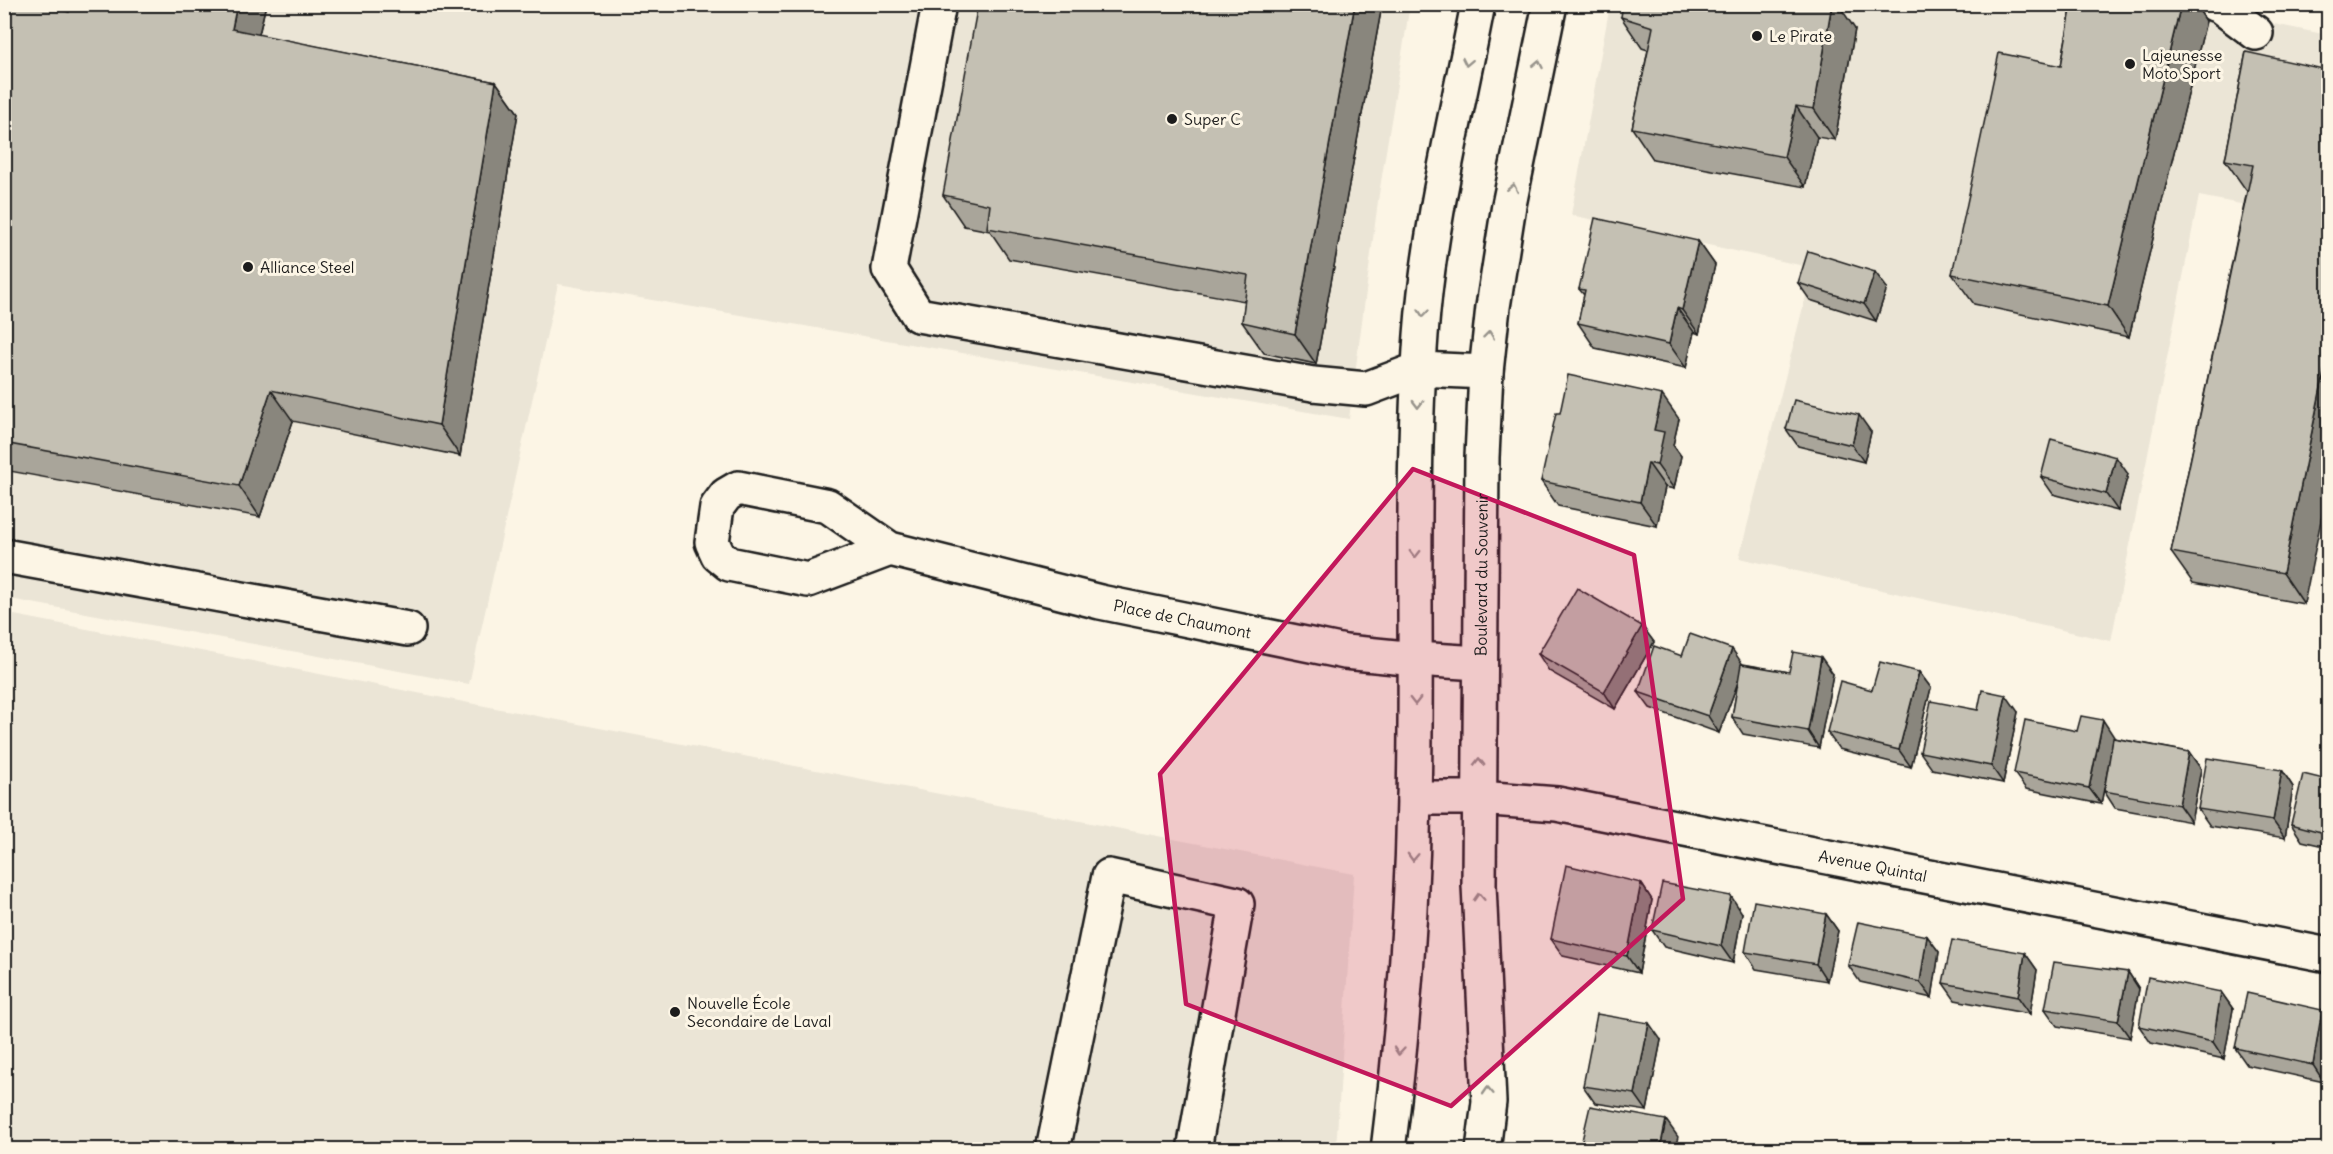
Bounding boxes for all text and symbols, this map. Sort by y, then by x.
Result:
place label: Le Pirate [1769,26,1832,46]
marker: Le Pirate [1750,29,1764,43]
place label: Lajeunesse Moto Sport [2142,45,2222,83]
one-way arrow [1461,57,1474,67]
marker: Lajeunesse Moto Sport [2123,57,2137,71]
one-way arrow [1531,59,1544,69]
place label: Super C [1184,109,1241,129]
marker: Super C [1165,112,1179,126]
one-way arrow [1506,183,1519,193]
place label: Alliance Steel [260,257,354,277]
marker: Alliance Steel [241,260,255,274]
one-way arrow [1417,308,1430,318]
one-way arrow [1482,331,1495,340]
one-way arrow [1412,399,1424,408]
street label: Boulevard du Souvenir [1471,493,1492,656]
one-way arrow [1409,550,1422,559]
street label: Place de Chaumont [1112,595,1254,643]
one-way arrow [1409,697,1422,706]
one-way arrow [1473,758,1485,767]
street label: Avenue Quintal [1817,845,1929,886]
one-way arrow [1406,852,1419,861]
one-way arrow [1473,892,1486,901]
place label: Nouvelle École Secondaire de Laval [687,993,831,1031]
marker: Nouvelle École Secondaire de Laval [668,1005,682,1019]
one-way arrow [1393,1047,1406,1056]
one-way arrow [1482,1087,1495,1096]

